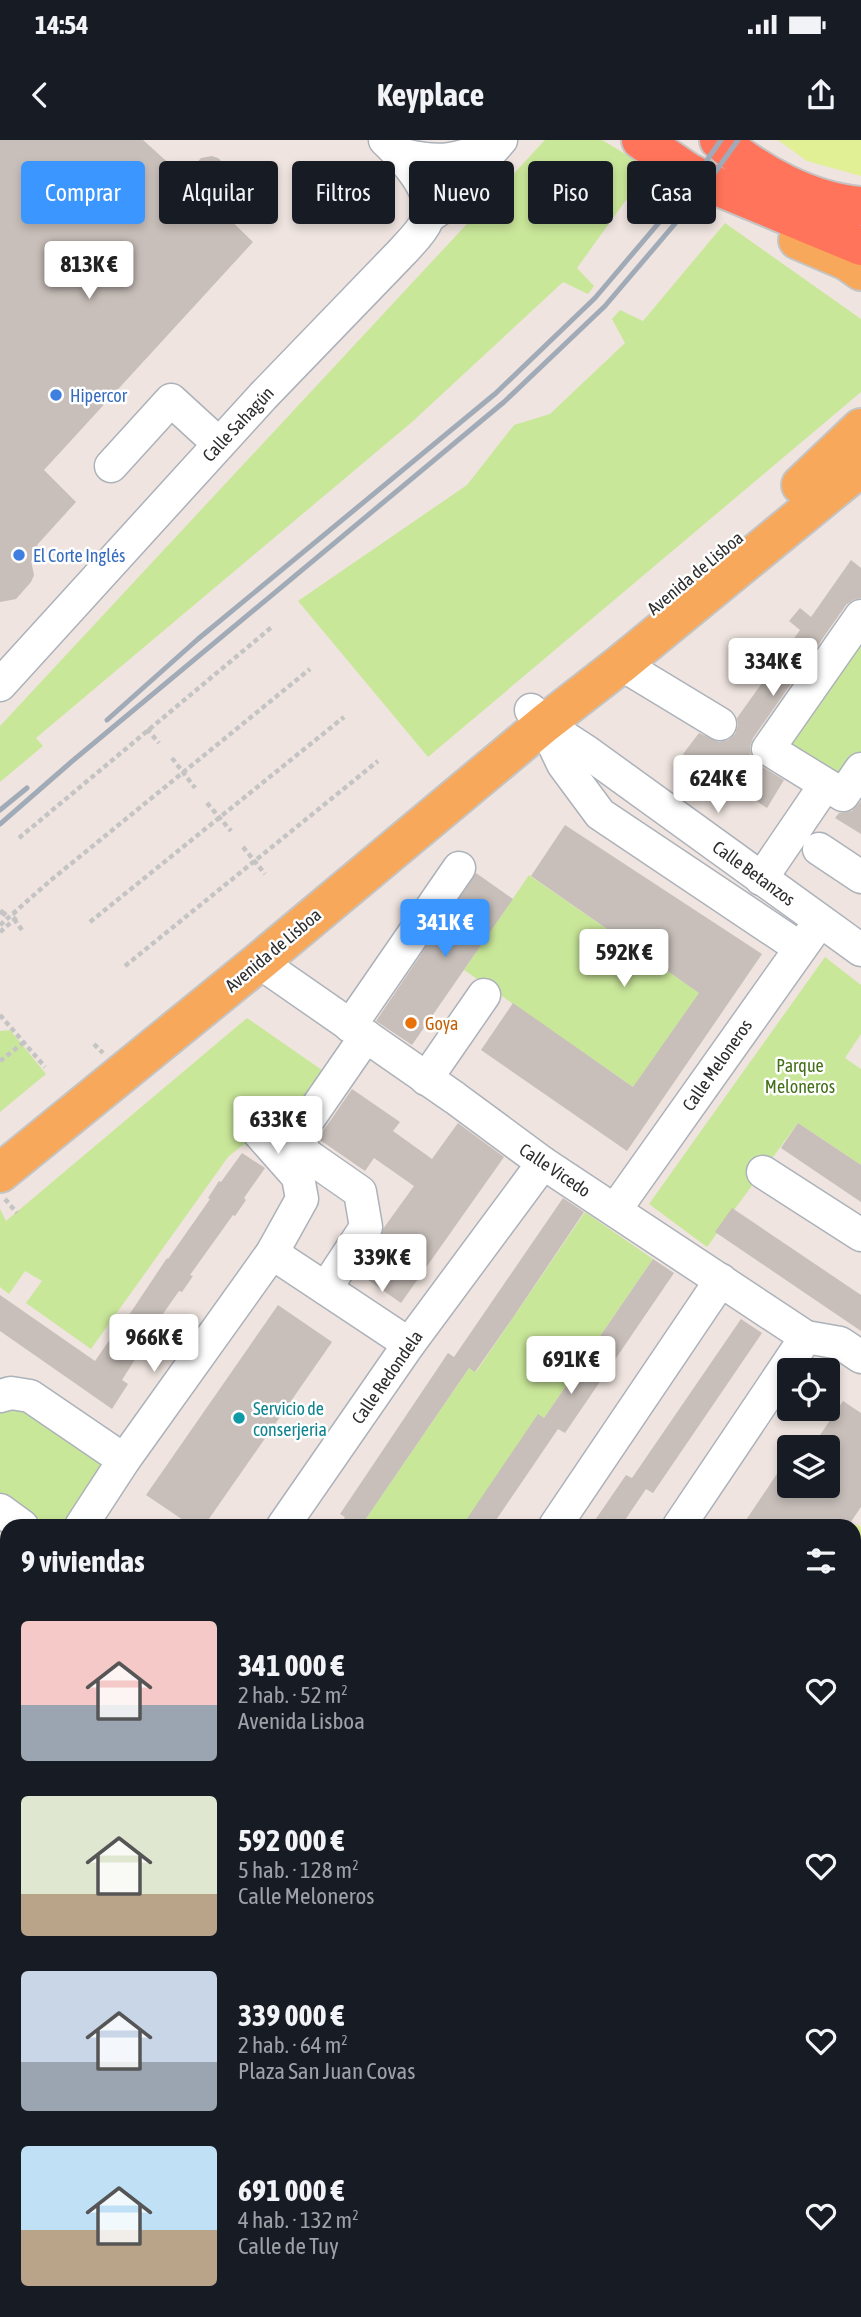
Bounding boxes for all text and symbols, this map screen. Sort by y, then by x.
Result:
text: 14:54 [35,10,89,40]
icon: back [21,76,59,114]
text: Keyplace [377,76,484,113]
icon: share [802,76,840,114]
chip: Comprar [21,161,145,224]
chip: Alquilar [159,161,278,224]
chip: Filtros [292,161,395,224]
chip: Nuevo [409,161,514,224]
chip: Piso [528,161,613,224]
chip: Casa [627,161,716,224]
pin: 813K € [32,242,146,301]
text: 813K € [60,251,118,277]
street label: Calle Sahagún [198,382,278,466]
place label: Hipercor [70,385,128,406]
marker: Hipercor [48,387,64,403]
street label: Avenida de Lisboa [643,527,747,619]
place label: El Corte Inglés [33,545,125,566]
marker: El Corte Inglés [11,547,27,563]
pin: 334K € [716,638,830,698]
text: 334K € [744,648,802,674]
pin: 624K € [661,756,775,815]
text: 624K € [689,765,747,791]
street label: Calle Betanzos [709,836,799,910]
pin: 341K € [388,900,502,959]
street label: Avenida de Lisboa [221,904,325,996]
text: 341K € [416,909,474,935]
pin: 592K € [567,930,681,989]
text: 592K € [595,939,653,965]
place label: Goya [425,1013,458,1034]
marker: Goya [403,1015,419,1031]
street label: Calle Meloneros [678,1015,756,1115]
park label: Parque Meloneros [765,1055,835,1097]
pin: 633K € [221,1096,335,1156]
text: 633K € [249,1106,307,1132]
street label: Calle Vicedo [515,1139,595,1201]
pin: 339K € [325,1234,439,1294]
text: 339K € [353,1244,411,1270]
pin: 966K € [97,1314,211,1374]
text: 966K € [125,1324,183,1350]
street label: Calle Redondela [347,1326,427,1428]
pin: 691K € [514,1336,628,1396]
text: 691K € [542,1346,600,1372]
map controls [777,1358,840,1498]
button: locate [777,1358,840,1421]
place label: Servicio de conserjeria [253,1398,327,1440]
marker: Servicio de conserjeria [231,1410,247,1426]
button: layers [777,1435,840,1498]
icon: filters [802,1542,840,1580]
text: 9 viviendas [21,1544,145,1578]
text: 341 000 € [238,1648,344,1682]
icon: home [77,1649,161,1733]
icon: heart [802,1672,840,1710]
text: 2 hab. · 52 m² [238,1682,348,1708]
text: Avenida Lisboa [238,1708,365,1734]
text: 592 000 € [238,1823,344,1857]
icon: home [77,1824,161,1908]
icon: heart [802,1847,840,1885]
text: 5 hab. · 128 m² [238,1857,359,1883]
text: Calle Meloneros [238,1883,374,1909]
text: 339 000 € [238,1998,344,2032]
icon: home [77,1999,161,2083]
icon: heart [802,2022,840,2060]
text: 2 hab. · 64 m² [238,2032,348,2058]
text: Plaza San Juan Covas [238,2058,415,2084]
text: 691 000 € [238,2173,344,2207]
icon: home [77,2174,161,2258]
icon: heart [802,2197,840,2235]
text: 4 hab. · 132 m² [238,2207,359,2233]
text: Calle de Tuy [238,2233,339,2259]

